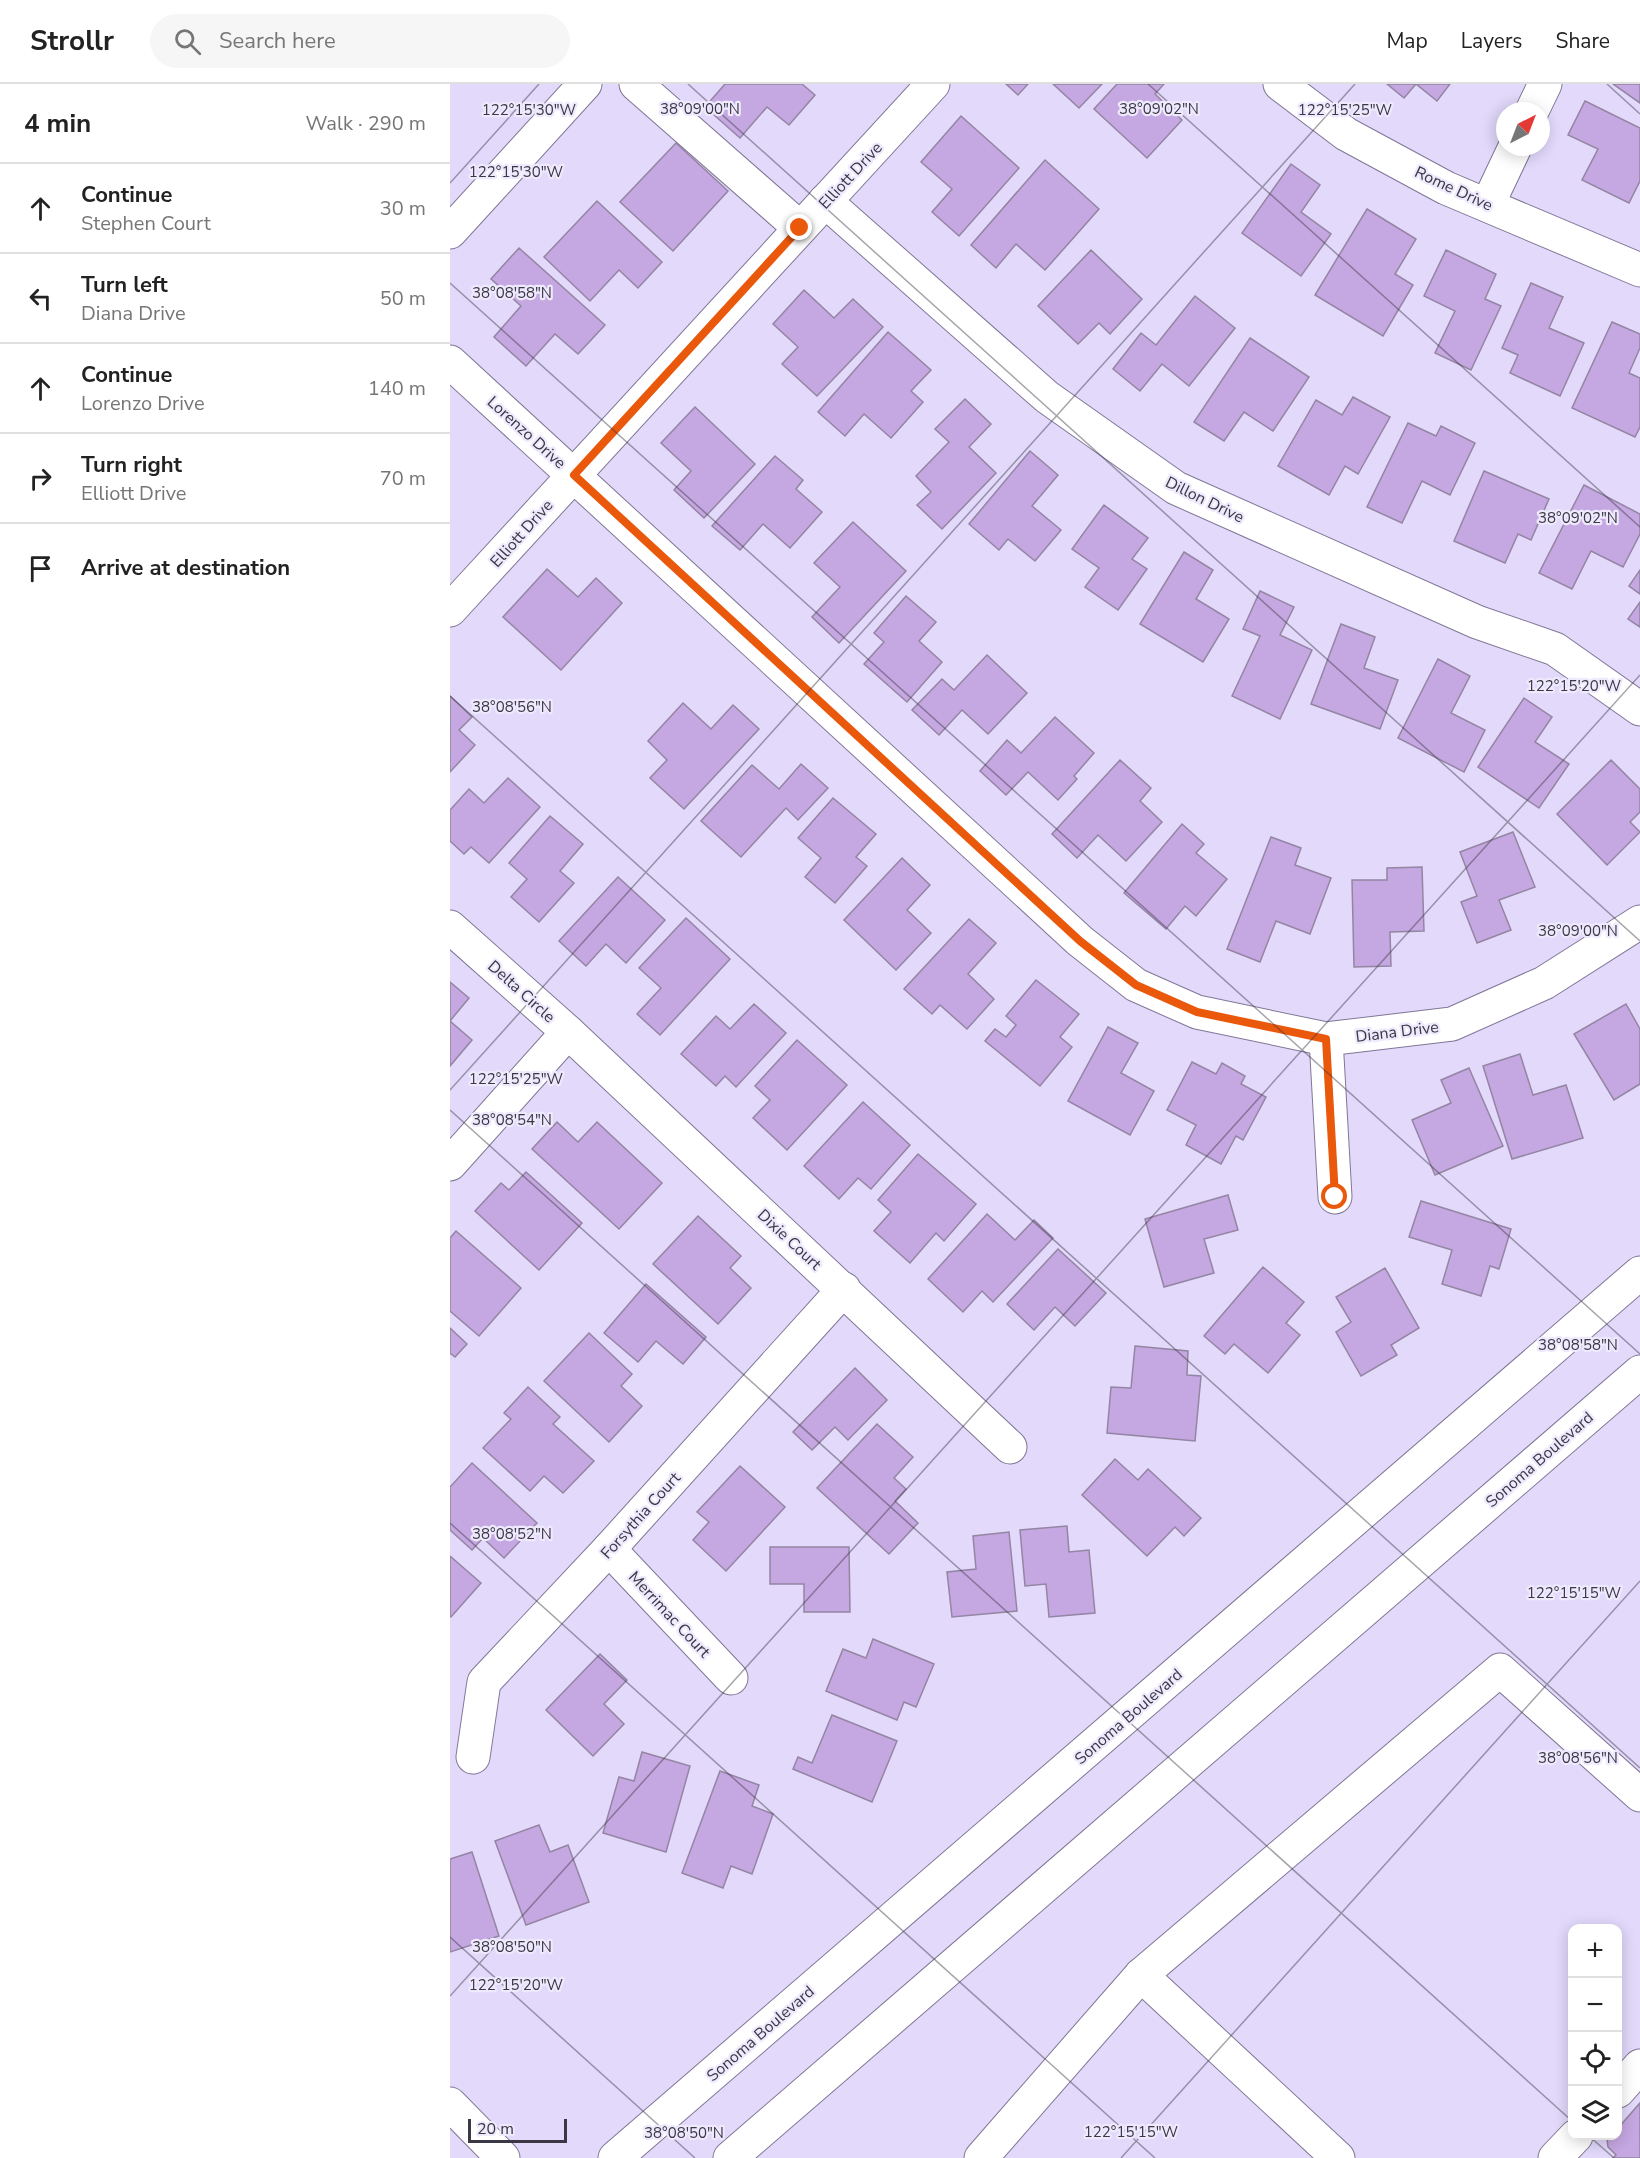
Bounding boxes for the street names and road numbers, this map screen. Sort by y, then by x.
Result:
street label: Elliott Drive [814,137,888,214]
street label: Rome Drive [1411,161,1496,217]
street label: Lorenzo Drive [482,391,570,474]
street label: Dillon Drive [1162,471,1248,528]
street label: Elliott Drive [485,495,558,572]
street label: Delta Circle [483,956,560,1028]
street label: Diana Drive [1354,1016,1440,1048]
street label: Dixie Court [753,1204,826,1275]
street label: Sonoma Boulevard [1481,1407,1598,1513]
street label: Forsythia Court [596,1467,686,1564]
street label: Merrimac Court [623,1567,715,1663]
street label: Sonoma Boulevard [1070,1664,1187,1770]
street label: Sonoma Boulevard [702,1981,819,2087]

